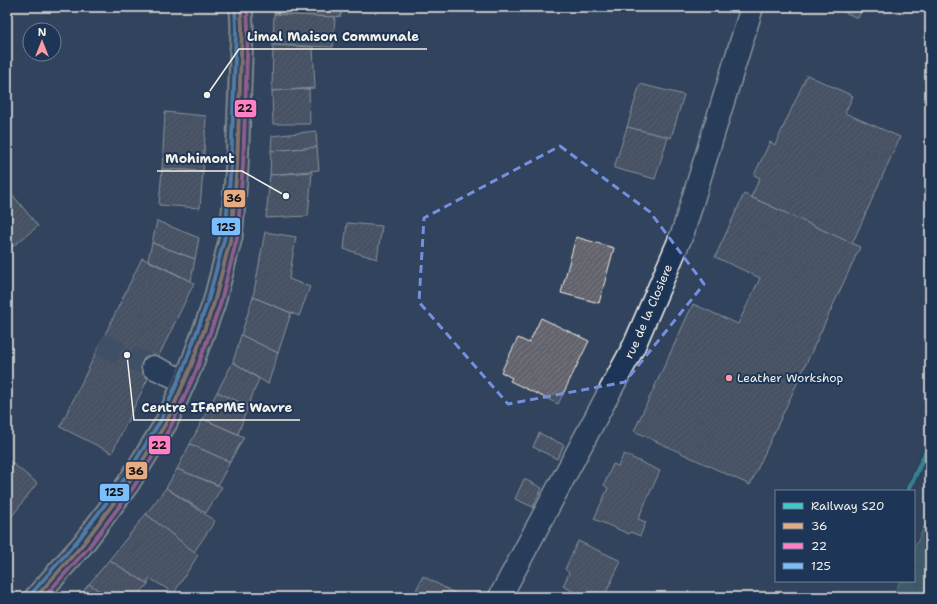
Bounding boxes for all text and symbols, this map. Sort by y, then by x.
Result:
north arrow [22,22,62,62]
callout: Limal Maison Communale [239,24,427,49]
text: N [38,25,47,40]
text: Limal Maison Communale [247,28,419,45]
line badge: 22 [234,99,257,118]
text: 22 [237,101,253,116]
callout: Mohimont [157,146,242,171]
text: Mohimont [165,150,235,167]
line badge: 36 [223,189,246,208]
text: 36 [226,191,242,206]
line badge: 125 [211,217,241,236]
text: 125 [216,220,236,235]
street label: rue de la Closiere [621,261,676,362]
place label: Leather Workshop [737,370,843,386]
marker: Leather Workshop [724,373,734,383]
callout: Centre IFAPME Wavre [134,395,300,420]
text: Centre IFAPME Wavre [142,399,293,416]
line badge: 22 [148,435,171,455]
text: 22 [151,438,167,453]
line badge: 36 [125,461,148,480]
text: 36 [128,464,144,479]
line badge: 125 [99,483,130,502]
text: 125 [104,485,124,500]
legend [775,490,915,582]
text: Railway S20 [811,498,884,514]
text: 36 [811,518,828,534]
text: 22 [811,538,827,554]
text: 125 [811,558,831,574]

